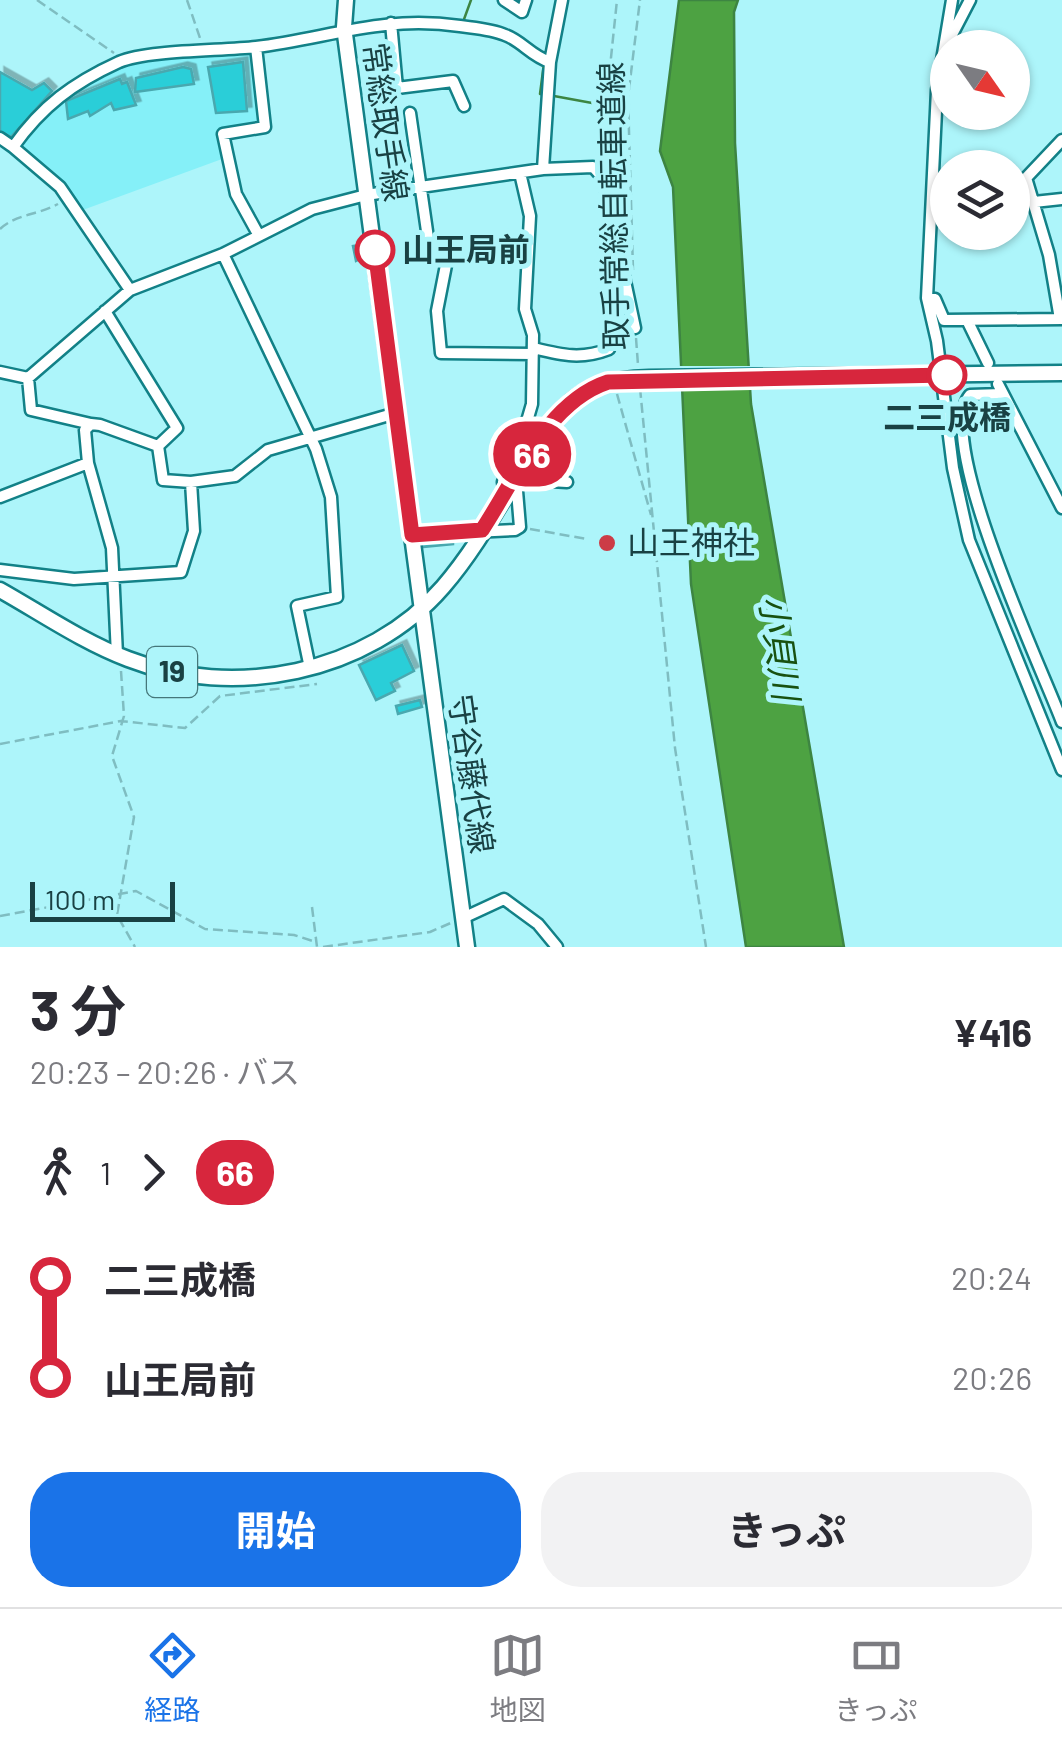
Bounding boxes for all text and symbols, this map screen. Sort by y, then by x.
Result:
north arrow [930,30,1030,130]
map controls [930,30,1030,250]
street label: 常総取手線 [357,40,417,204]
street label: 取手常総自転車道線 [590,62,634,350]
button: layers [930,150,1030,250]
place label: 山王局前 [402,229,530,267]
marker: 山王局前 [356,231,394,269]
marker: 二三成橋 [928,356,966,394]
place label: 二三成橋 [883,397,1011,435]
line badge: 66 [487,422,577,486]
text: 66 [513,433,551,475]
place label: 山王神社 [627,522,755,560]
marker: 山王神社 [596,532,618,554]
water label: 小貝川 [753,593,810,707]
road number: 19 [147,647,197,697]
street label: 守谷藤代線 [443,692,503,856]
scale bar [30,877,175,921]
text: 100 m [45,882,115,916]
text: 3 分 [30,976,126,1042]
text: ¥416 [953,1009,1032,1055]
text: 20:23 – 20:26 · バス [30,1052,300,1090]
icon: walk [30,1145,85,1200]
icon: forward [126,1145,181,1200]
text: 66 [216,1151,254,1193]
text: 1 [100,1153,111,1191]
text: 二三成橋 [104,1256,256,1302]
text: 20:24 [951,1258,1032,1296]
text: 山王局前 [104,1356,256,1402]
text: 20:26 [952,1358,1032,1396]
button: 開始 [30,1472,521,1587]
button: きっぷ [541,1472,1032,1587]
tab: 経路 [145,1628,201,1728]
tab: 地図 [490,1628,546,1728]
tab: きっぷ [835,1628,917,1728]

